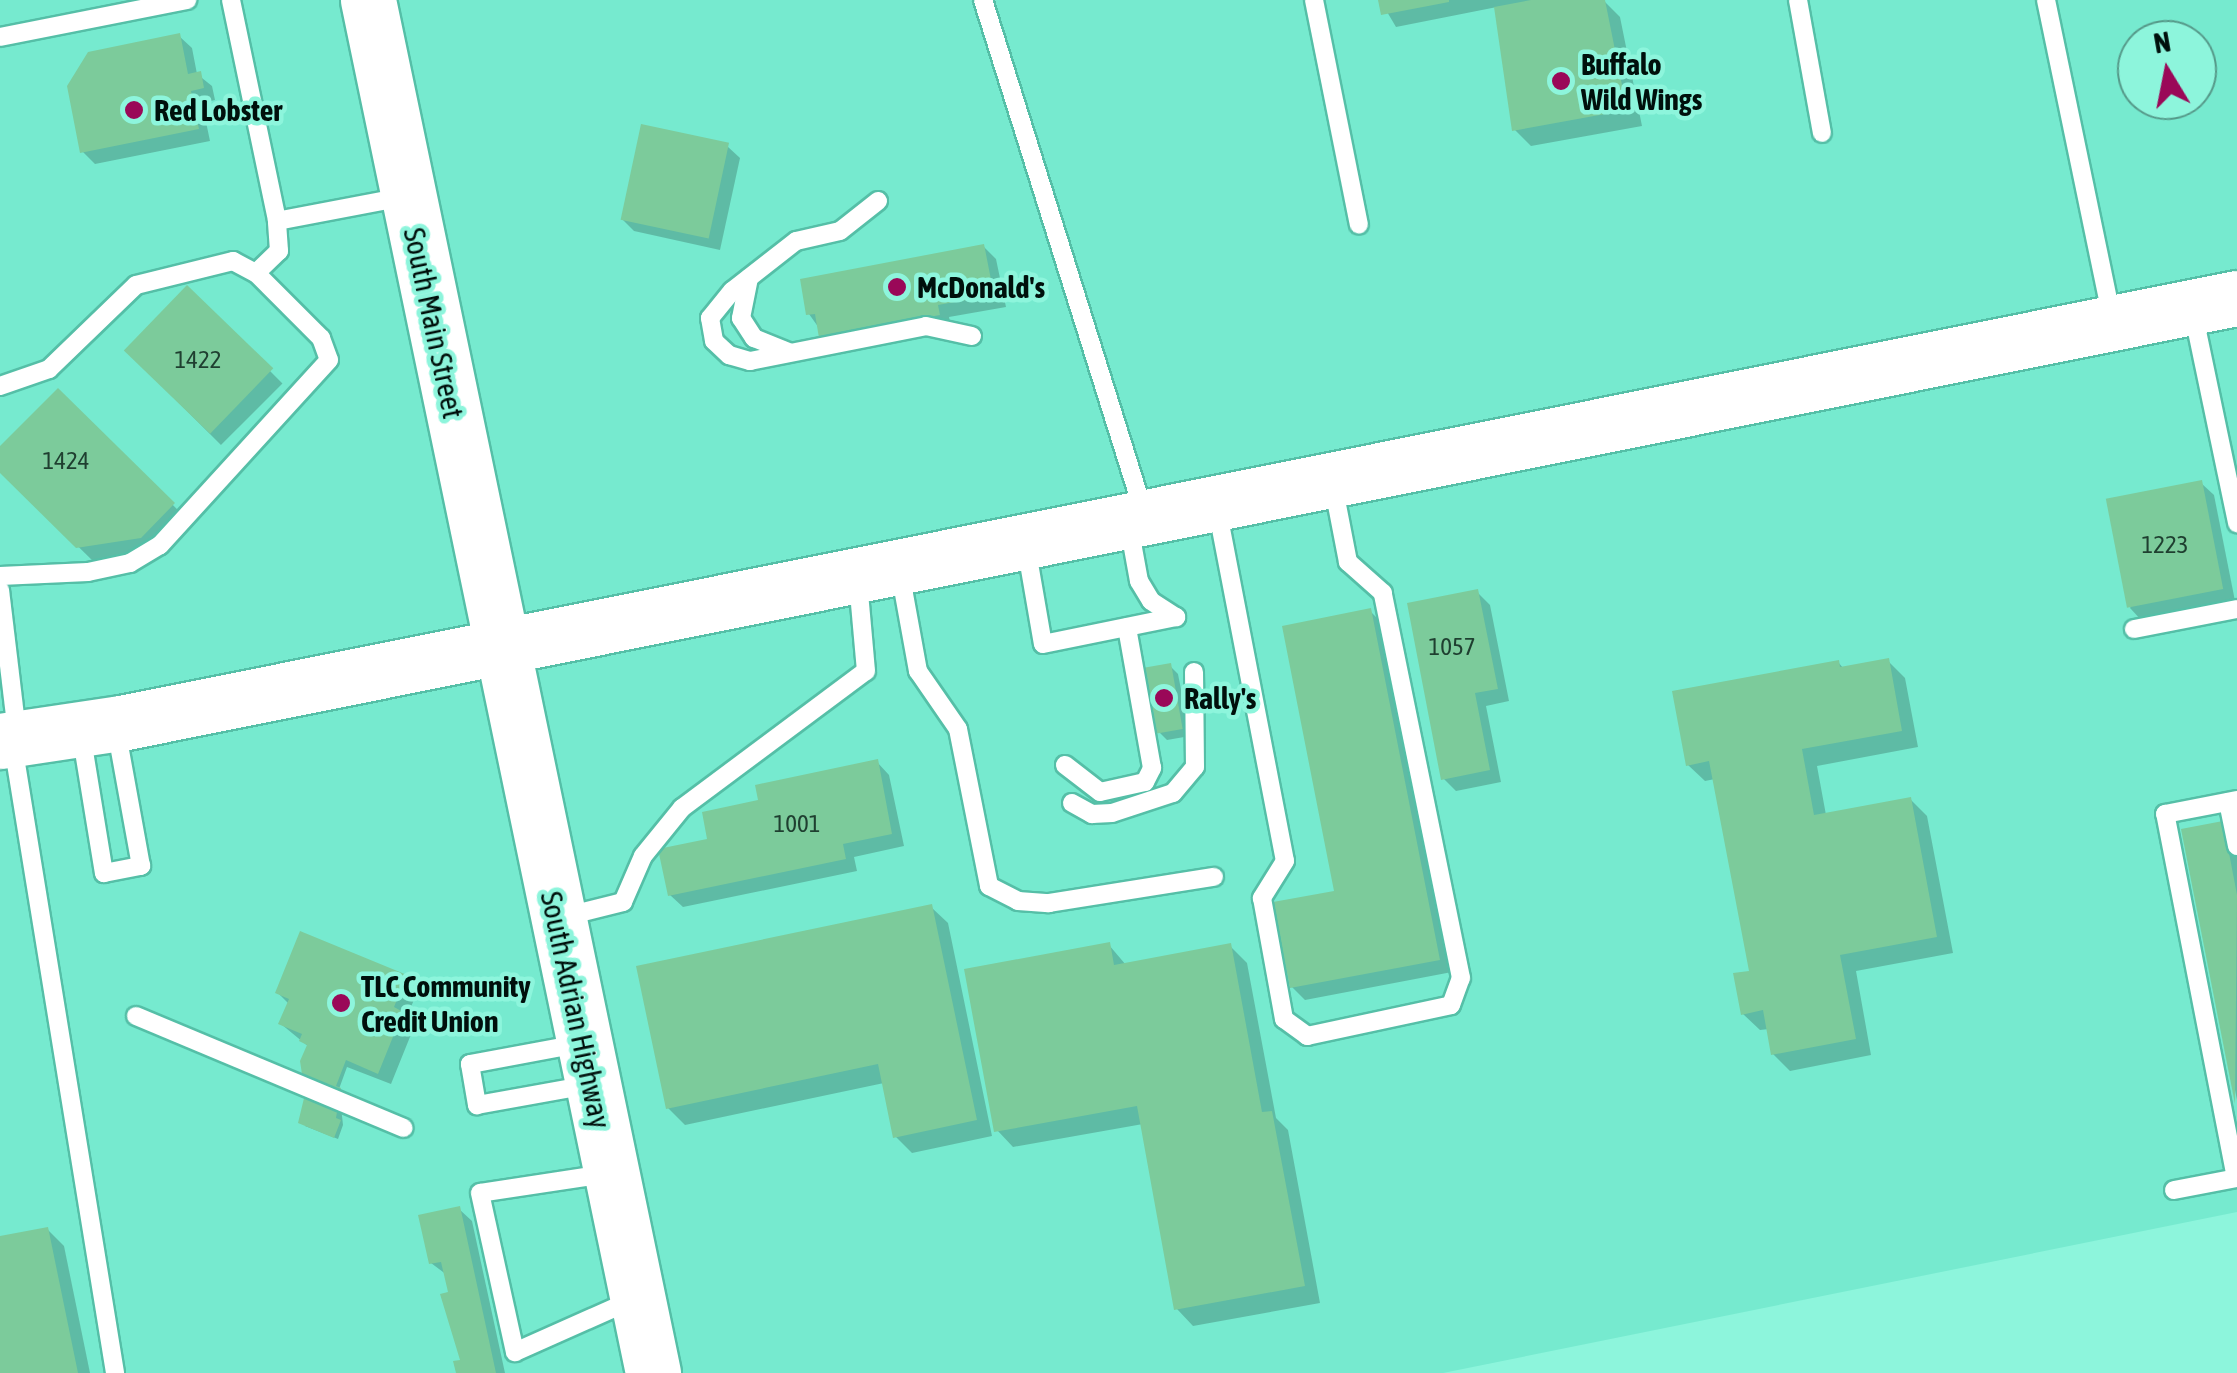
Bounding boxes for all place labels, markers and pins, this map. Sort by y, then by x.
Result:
place label: Buffalo Wild Wings [1581,46,1702,116]
marker: Buffalo Wild Wings [1550,70,1572,92]
place label: Red Lobster [154,92,282,128]
marker: Red Lobster [123,99,145,121]
place label: McDonald's [917,269,1045,305]
marker: McDonald's [886,276,908,298]
place label: Rally's [1184,680,1256,716]
marker: Rally's [1153,687,1175,709]
place label: TLC Community Credit Union [361,968,531,1038]
marker: TLC Community Credit Union [330,992,352,1014]

